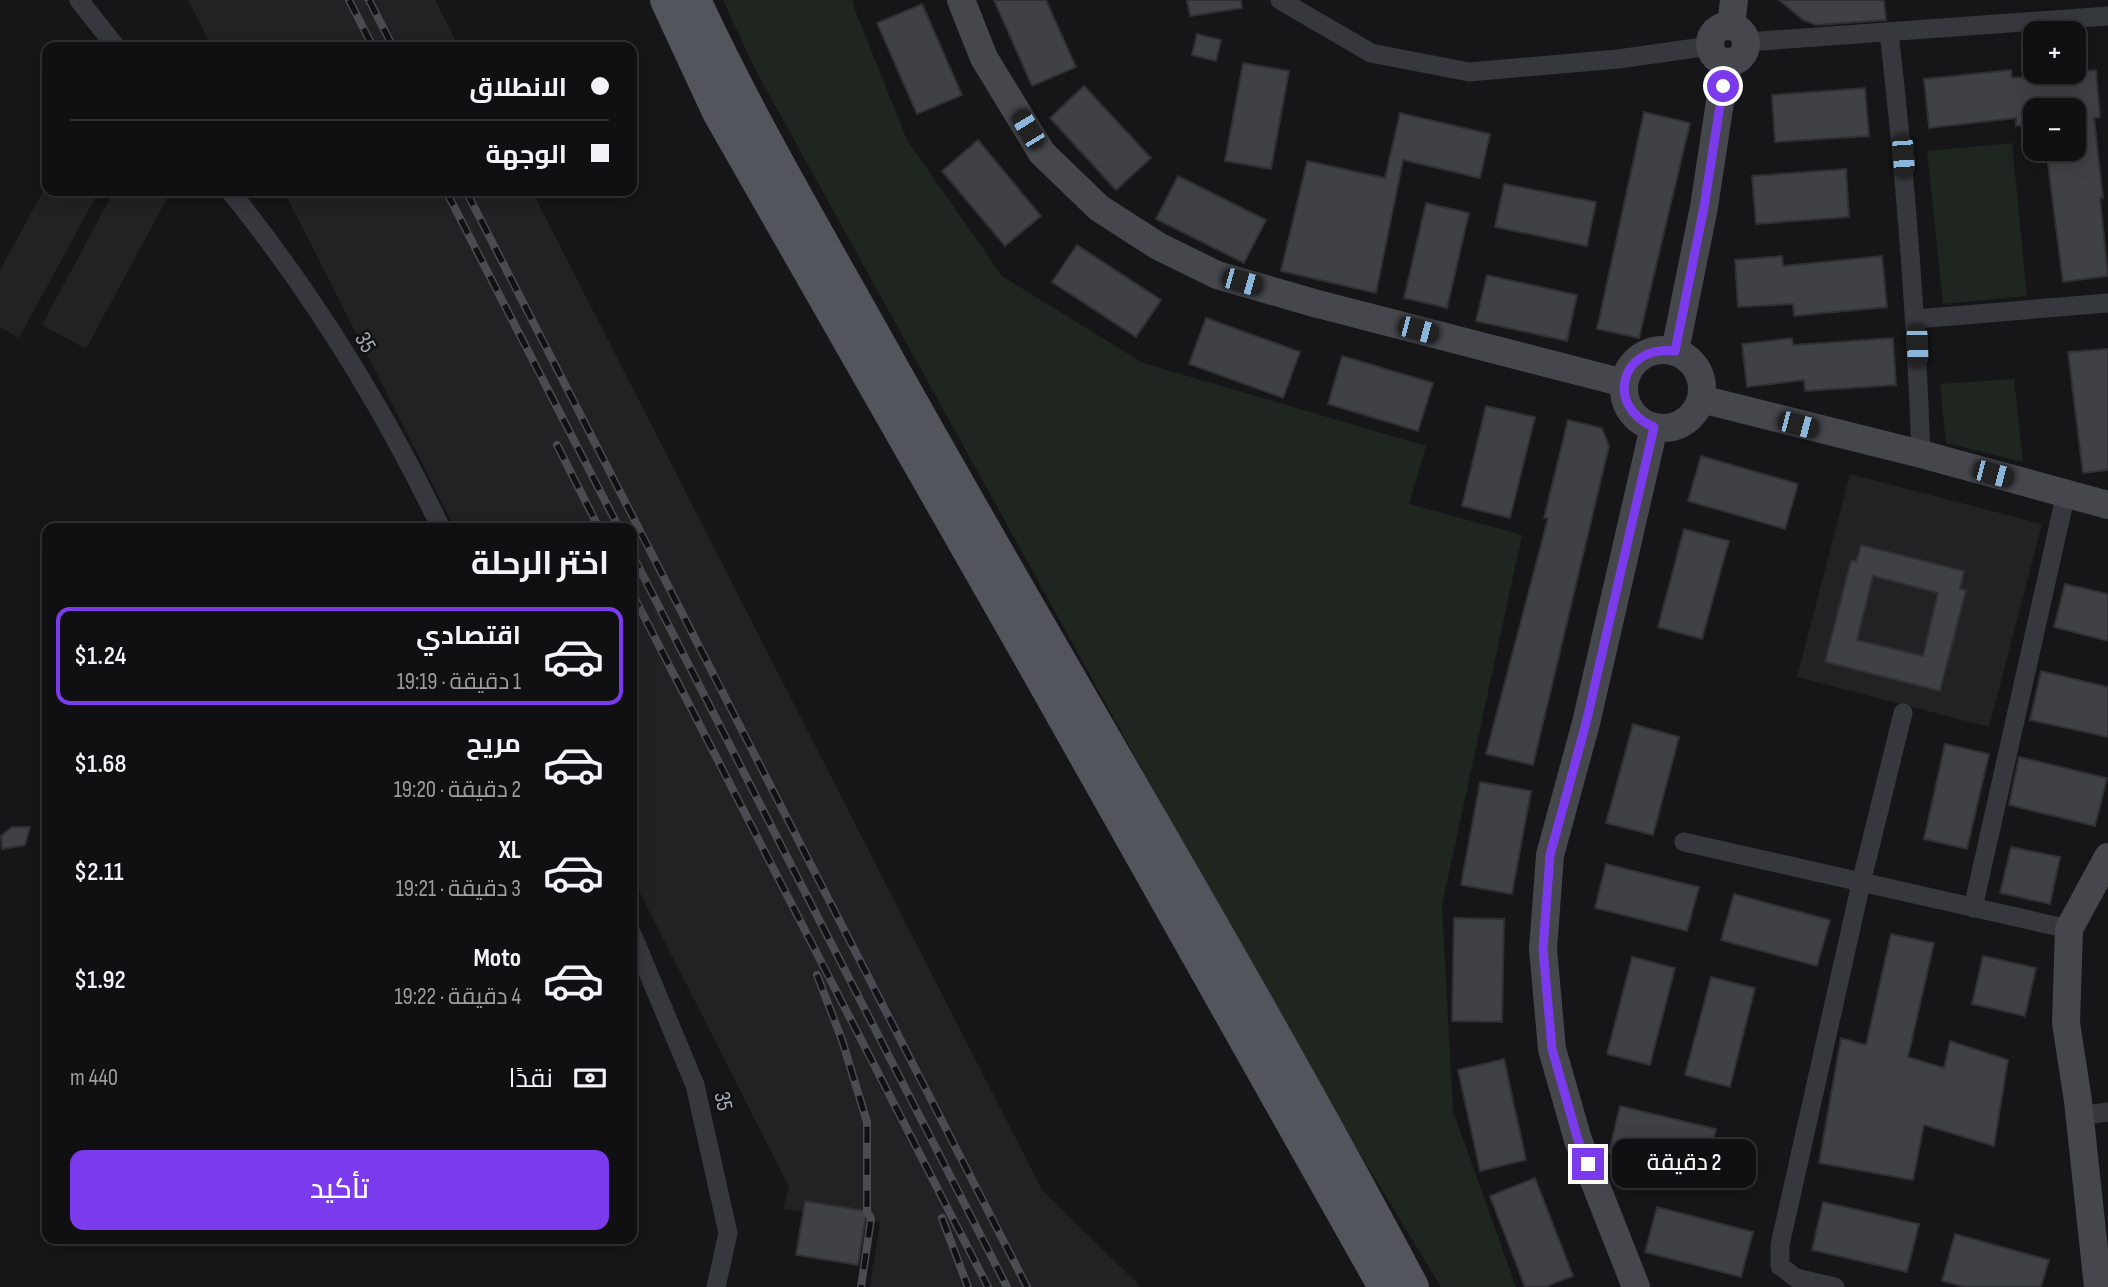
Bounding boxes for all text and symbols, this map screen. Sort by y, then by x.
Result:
map controls [2023,21,2086,161]
button: + [2023,21,2086,84]
route start [1707,70,1739,102]
text: الانطلاق [469,73,567,104]
button: − [2023,98,2086,161]
car [1009,106,1048,152]
car [1892,134,1915,178]
text: الوجهة [486,140,567,171]
car [1219,266,1266,298]
car [1395,314,1442,346]
car [1906,325,1929,367]
street label: 35 [348,327,382,358]
car [1775,409,1822,441]
car [1970,458,2017,490]
text: اختر الرحلة [471,545,609,584]
text: اقتصادي [416,621,521,652]
icon: car [542,625,605,688]
text: $1.24 [74,641,126,672]
text: 1 دقيقة · 19:19 [397,668,521,696]
text: مريح [466,729,521,760]
icon: car [542,733,605,796]
text: $1.68 [74,749,126,780]
text: 2 دقيقة · 19:20 [394,776,521,804]
text: XL [499,835,521,866]
icon: car [542,841,605,904]
text: $2.11 [74,857,123,888]
text: 3 دقيقة · 19:21 [396,875,521,903]
text: Moto [473,943,521,974]
icon: car [542,949,605,1012]
text: $1.92 [74,965,126,996]
text: 4 دقيقة · 19:22 [394,983,521,1011]
icon: cash [571,1059,609,1097]
text: 440 m [70,1064,118,1092]
text: نقدًا [509,1064,553,1095]
street label: 35 [707,1089,739,1113]
callout: 2 دقيقة [1612,1140,1756,1188]
route end [1572,1148,1604,1180]
text: 2 دقيقة [1647,1149,1721,1177]
button: تأكيد [70,1150,609,1230]

